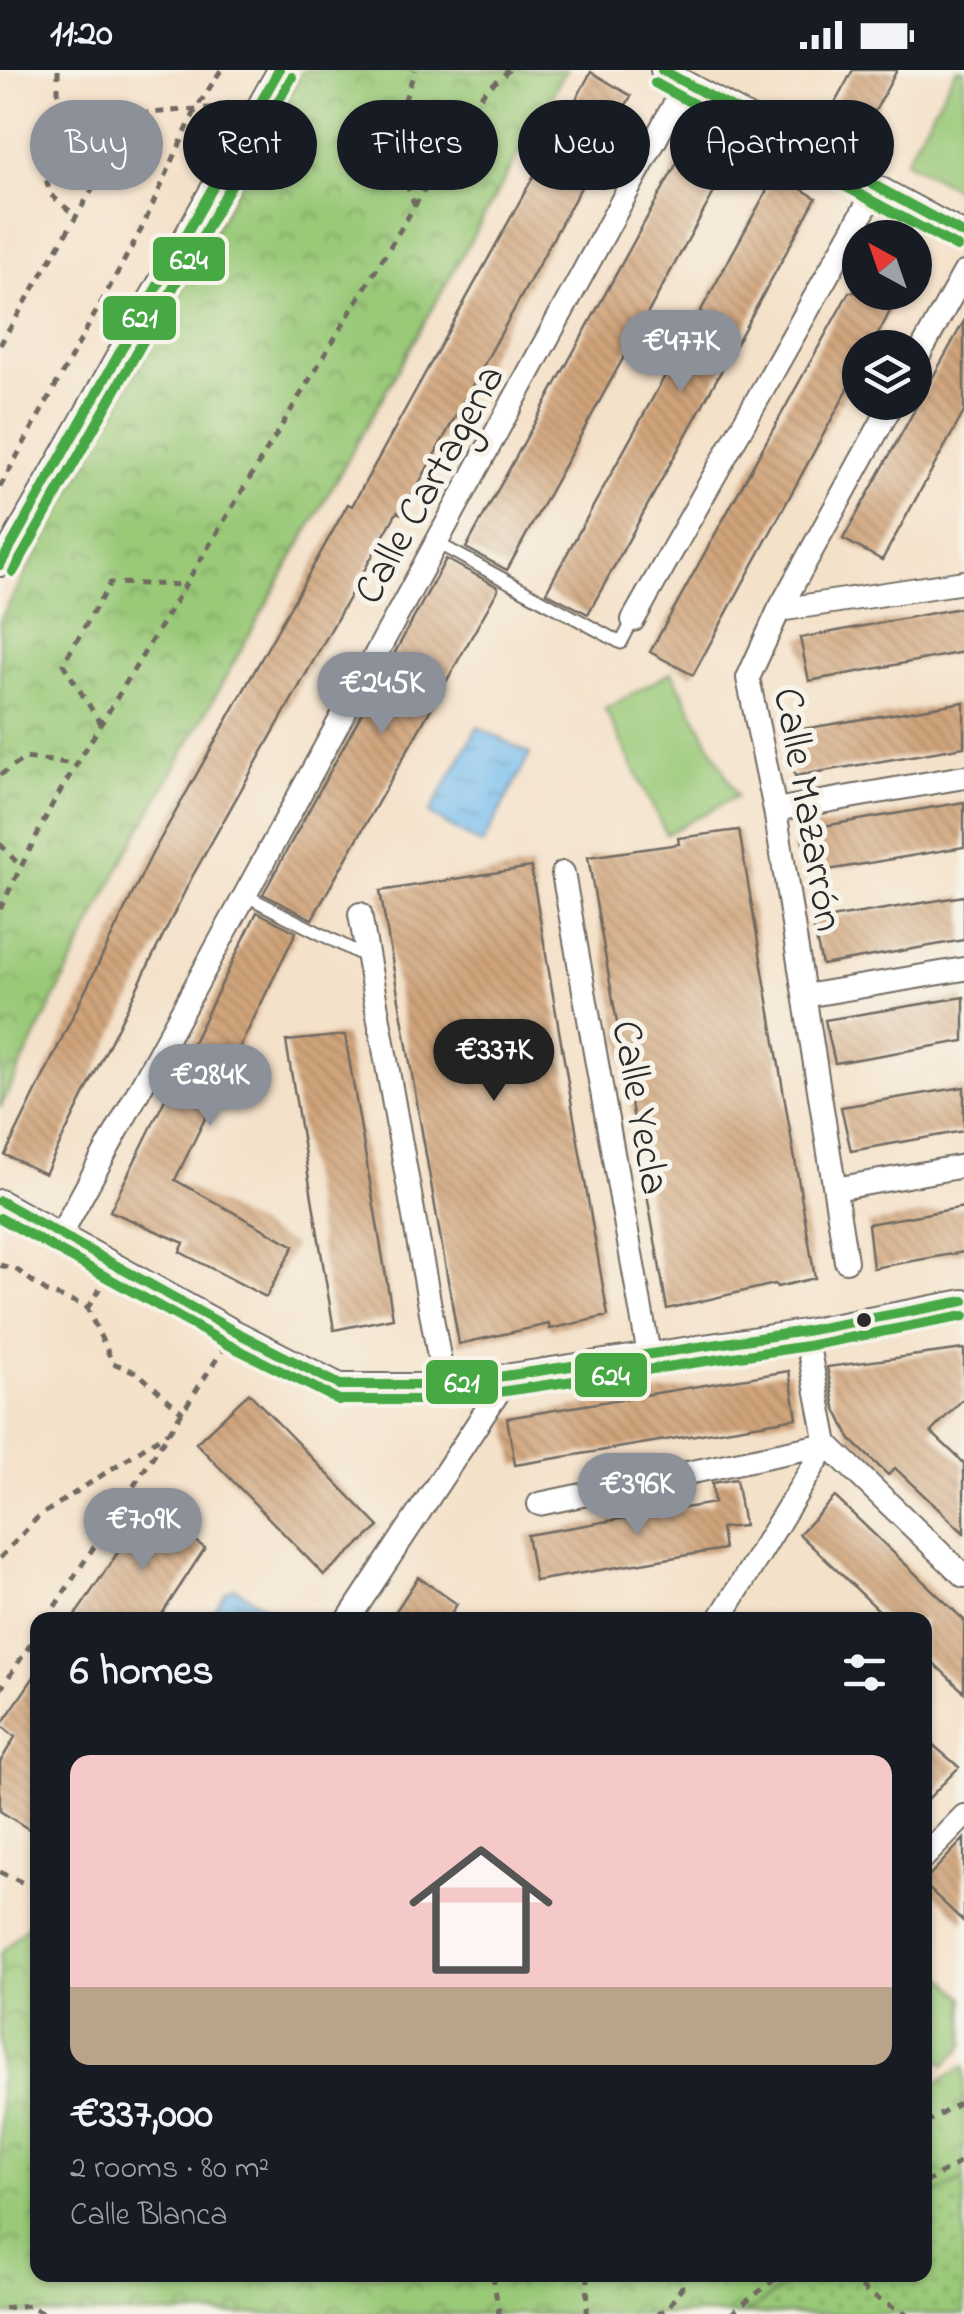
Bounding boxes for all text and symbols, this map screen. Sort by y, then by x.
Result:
text: 11:20 [50,7,113,63]
chip: Buy [30,100,163,190]
chip: Rent [183,100,317,190]
chip: Filters [337,100,498,190]
chip: New [518,100,650,190]
chip: Apartment [670,100,894,190]
north arrow [842,220,932,310]
map controls [842,220,932,420]
line badge: 624 [151,235,227,283]
text: 624 [170,242,208,283]
line badge: 621 [101,294,178,342]
text: 621 [122,300,158,341]
pin: €477K [611,310,751,395]
text: €477K [642,319,720,366]
button: layers [842,330,932,420]
street label: Calle Cartagena [340,354,522,616]
pin: €245K [312,652,452,737]
text: €245K [339,661,425,708]
street label: Calle Mazarrón [755,683,858,936]
street label: Calle Yecla [593,1016,684,1200]
pin: €337K [424,1019,564,1104]
text: €337K [455,1028,533,1075]
pin: €284K [140,1044,280,1129]
text: €284K [171,1053,249,1100]
unlabelled marker [854,1310,874,1330]
line badge: 624 [573,1351,649,1399]
line badge: 621 [424,1358,500,1406]
text: 624 [592,1358,630,1399]
text: 621 [444,1365,480,1406]
pin: €396K [567,1453,707,1538]
text: €396K [600,1462,674,1509]
pin: €709K [73,1488,213,1573]
text: €709K [106,1497,180,1544]
text: 6 homes [70,1642,214,1703]
icon: filters [837,1645,892,1700]
icon: home [391,1820,571,2000]
text: €337,000 [70,2085,213,2146]
text: 2 rooms · 80 m² [70,2146,269,2193]
text: Calle Blanca [70,2193,227,2240]

